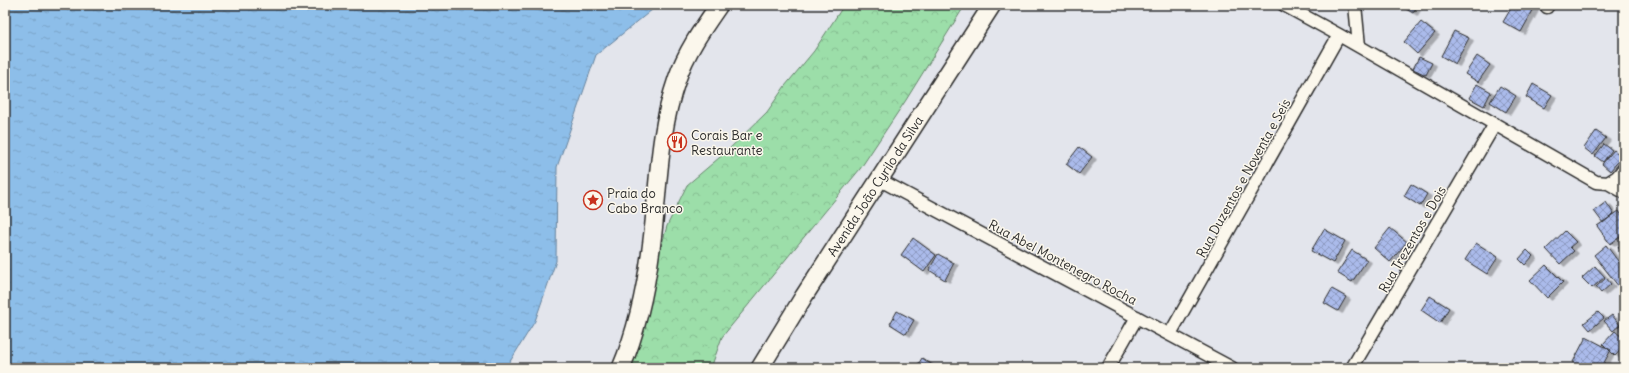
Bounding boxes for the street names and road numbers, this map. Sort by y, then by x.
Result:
street label: Rua Duzentos e Noventa e Seis [1193,96,1294,261]
street label: Avenida João Cyrilo da Silva [824,113,927,260]
street label: Rua Trezentos e Dois [1375,183,1450,296]
street label: Rua Abel Montenegro Rocha [986,216,1140,309]

